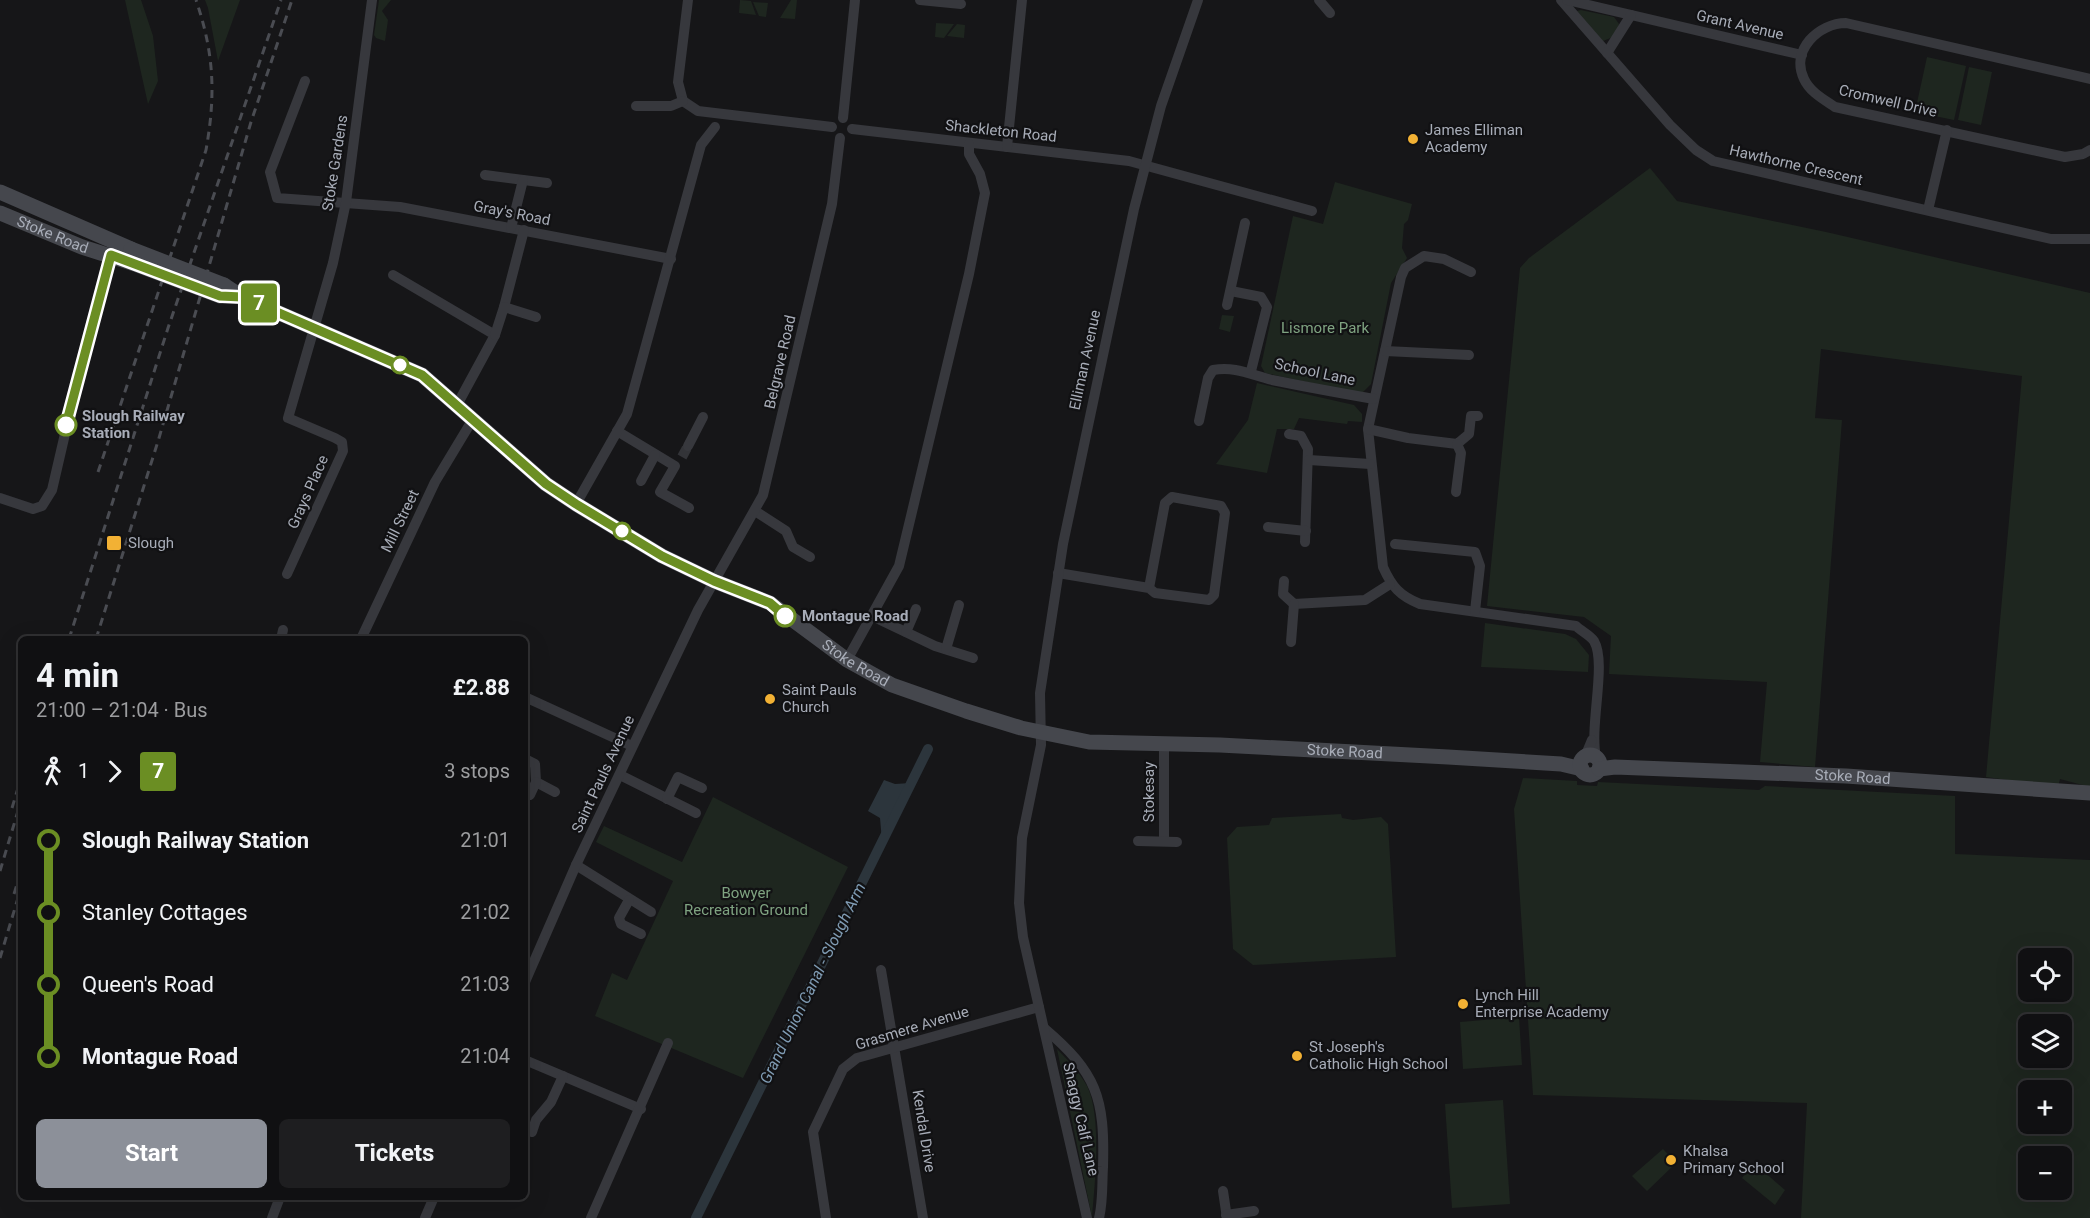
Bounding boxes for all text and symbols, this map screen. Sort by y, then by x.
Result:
street label: Grant Avenue [1695,6,1785,44]
street label: Cromwell Drive [1837,81,1939,121]
street label: Stoke Gardens [319,114,351,212]
street label: Shackleton Road [944,116,1058,146]
place label: James Elliman Academy [1425,121,1523,156]
marker: James Elliman Academy [1406,132,1420,146]
street label: Hawthorne Crescent [1728,141,1865,189]
street label: Gray's Road [472,197,552,229]
street label: Stoke Road [14,212,91,257]
line badge: 7 [240,284,278,322]
text: 7 [253,291,265,315]
street label: Elliman Avenue [1066,308,1104,412]
street label: Belgrave Road [760,313,800,411]
park label: Lismore Park [1281,319,1369,337]
street label: School Lane [1273,355,1357,389]
unlabelled marker [391,356,409,374]
place label: Slough Railway Station [82,407,185,442]
marker: Slough Railway Station [55,414,77,436]
street label: Grays Place [284,452,332,532]
street label: Mill Street [377,487,423,555]
unlabelled marker [613,522,631,540]
marker: Slough [105,534,123,552]
place label: Slough [128,534,174,552]
marker: Montague Road [774,605,796,627]
place label: Montague Road [802,607,908,625]
street label: Stoke Road [818,635,892,691]
text: 4 min [36,656,119,695]
text: £2.88 [453,675,510,700]
place label: Saint Pauls Church [782,681,857,716]
marker: Saint Pauls Church [763,692,777,706]
text: 21:00 – 21:04 · Bus [36,698,208,722]
street label: Saint Pauls Avenue [568,712,638,836]
street label: Stoke Road [1306,741,1383,763]
icon: walk [36,755,69,788]
icon: forward [98,755,131,788]
text: 1 [78,759,89,783]
text: 7 [152,759,164,783]
text: 3 stops [444,759,510,783]
street label: Stokesay [1140,762,1158,822]
street label: Stoke Road [1814,766,1891,788]
text: Slough Railway Station [82,828,309,853]
text: 21:01 [460,828,510,852]
water label: Grand Union Canal - Slough Arm [755,880,869,1087]
park label: Bowyer Recreation Ground [684,884,808,919]
text: Stanley Cottages [82,900,248,925]
text: 21:02 [460,900,510,924]
map controls [2018,948,2072,1200]
button: locate [2018,948,2072,1002]
text: Queen's Road [82,972,214,997]
text: 21:03 [460,972,510,996]
place label: Lynch Hill Enterprise Academy [1475,986,1609,1021]
marker: Lynch Hill Enterprise Academy [1456,997,1470,1011]
street label: Grasmere Avenue [853,1002,971,1054]
button: layers [2018,1014,2072,1068]
place label: St Joseph's Catholic High School [1309,1038,1448,1073]
text: Montague Road [82,1044,238,1069]
text: 21:04 [460,1044,510,1068]
marker: St Joseph's Catholic High School [1290,1049,1304,1063]
street label: Shaggy Calf Lane [1059,1060,1103,1178]
button: + [2018,1080,2072,1134]
street label: Kendal Drive [909,1089,939,1174]
button: Start [36,1119,267,1188]
button: Tickets [279,1119,510,1188]
place label: Khalsa Primary School [1683,1142,1784,1177]
button: − [2018,1146,2072,1200]
marker: Khalsa Primary School [1664,1153,1678,1167]

